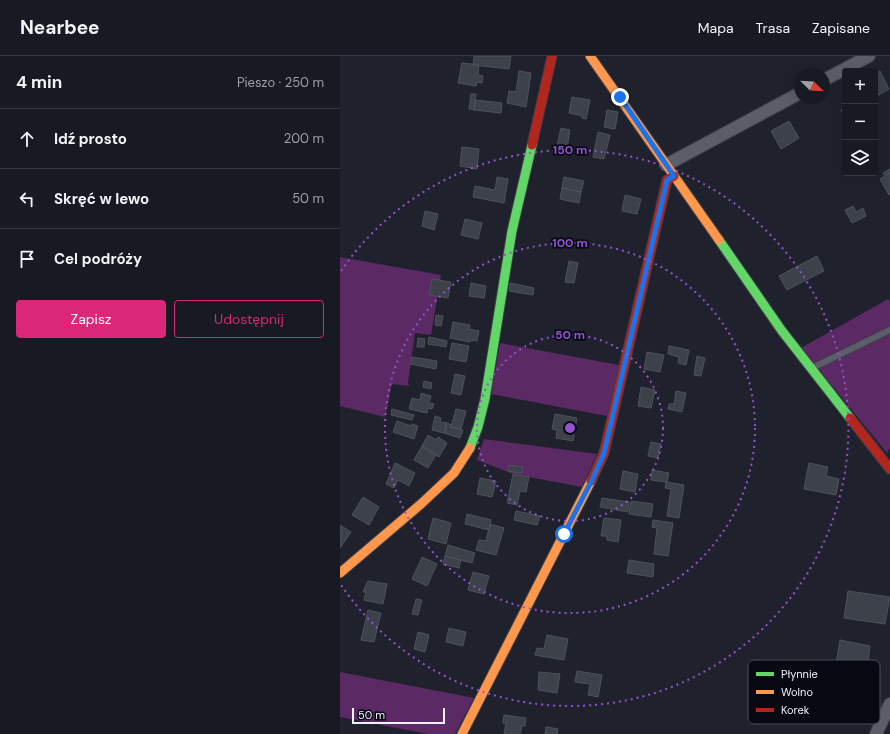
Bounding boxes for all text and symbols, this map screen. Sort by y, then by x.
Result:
text: Nearbee [20,15,100,40]
text: Mapa [698,19,734,37]
text: Trasa [756,19,790,37]
text: Zapisane [812,19,870,37]
north arrow [794,68,830,104]
map controls [842,68,878,176]
button: + [842,68,878,104]
text: 4 min [16,71,62,93]
text: Pieszo · 250 m [237,74,324,91]
route end [611,88,629,106]
button: − [842,104,878,140]
icon: ahead [16,128,38,150]
text: Idź prosto [54,129,127,149]
text: 200 m [284,130,324,147]
button: layers [842,140,878,176]
text: 150 m [553,142,587,158]
icon: left [16,188,38,210]
text: Skręć w lewo [54,189,149,209]
text: 50 m [292,190,324,207]
text: 100 m [552,235,588,251]
icon: arrive [16,248,38,270]
text: Cel podróży [54,249,142,269]
button: Zapisz [16,300,166,338]
button: Udostępnij [174,300,324,338]
text: 50 m [555,327,585,343]
centre of rings [563,421,577,435]
route start [555,525,573,543]
legend [748,660,880,724]
text: Płynnie [781,667,818,681]
text: Wolno [781,685,813,699]
text: Korek [781,703,810,717]
scale bar [352,706,445,725]
text: 50 m [358,708,385,722]

